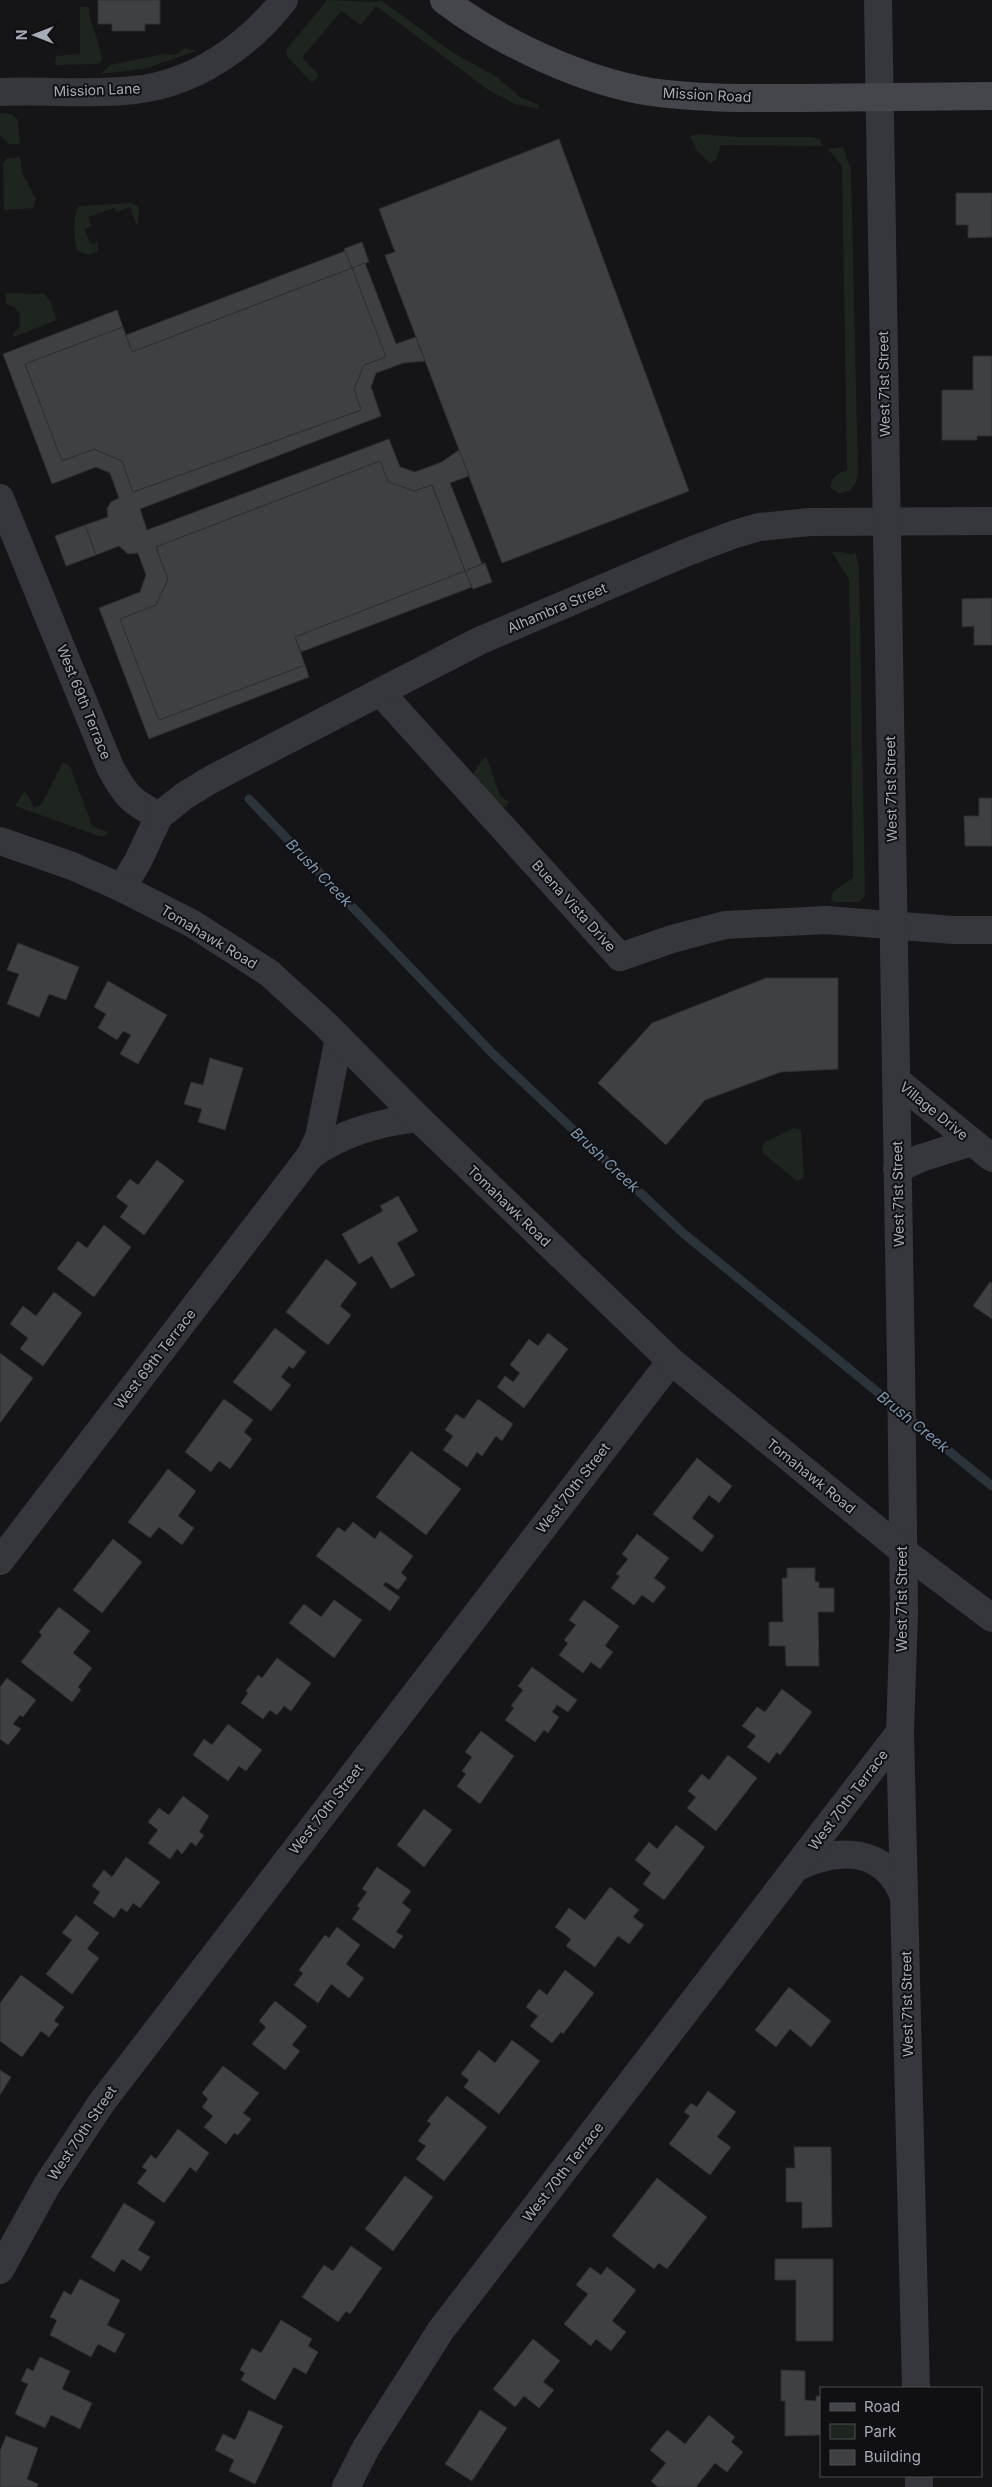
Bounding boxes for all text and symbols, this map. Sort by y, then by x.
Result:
north arrow [10,10,60,60]
text: N [13,30,30,40]
street label: Mission Lane [53,79,141,100]
street label: Mission Road [662,84,752,105]
street label: West 71st Street [874,330,893,437]
street label: Alhambra Street [504,579,610,636]
street label: West 69th Terrace [54,642,115,762]
street label: West 71st Street [881,735,900,842]
water label: Brush Creek [282,835,357,911]
street label: Buena Vista Drive [529,856,620,955]
street label: Tomahawk Road [158,901,261,972]
street label: Village Drive [897,1078,972,1143]
water label: Brush Creek [567,1123,644,1197]
street label: West 71st Street [888,1140,907,1247]
street label: Tomahawk Road [464,1162,555,1250]
street label: West 69th Terrace [110,1305,199,1412]
water label: Brush Creek [873,1387,954,1457]
street label: Tomahawk Road [763,1435,859,1517]
street label: West 70th Street [532,1439,613,1536]
street label: West 71st Street [893,1545,910,1652]
street label: West 70th Terrace [804,1746,891,1853]
street label: West 70th Street [285,1760,366,1857]
street label: West 71st Street [897,1950,916,2057]
street label: West 70th Street [44,2082,120,2183]
street label: West 70th Terrace [518,2119,607,2225]
legend [820,2387,982,2477]
text: Road [864,2397,900,2416]
text: Park [864,2422,897,2441]
text: Building [864,2447,921,2466]

